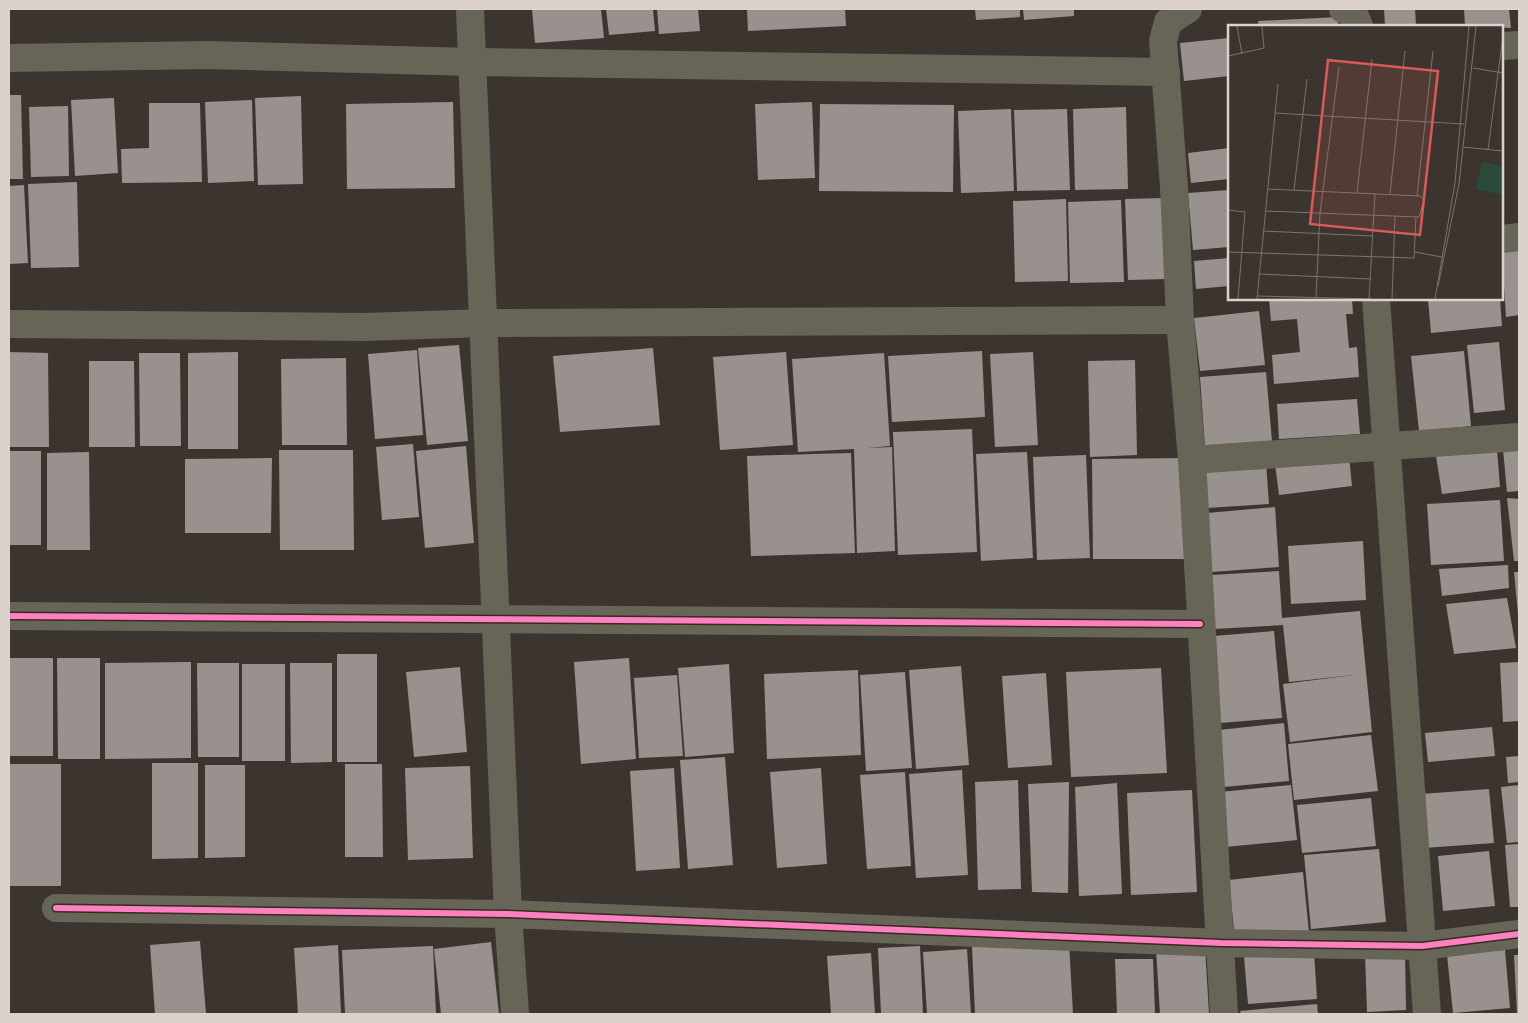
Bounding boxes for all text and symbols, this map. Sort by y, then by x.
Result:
inset map [1228,25,1503,300]

